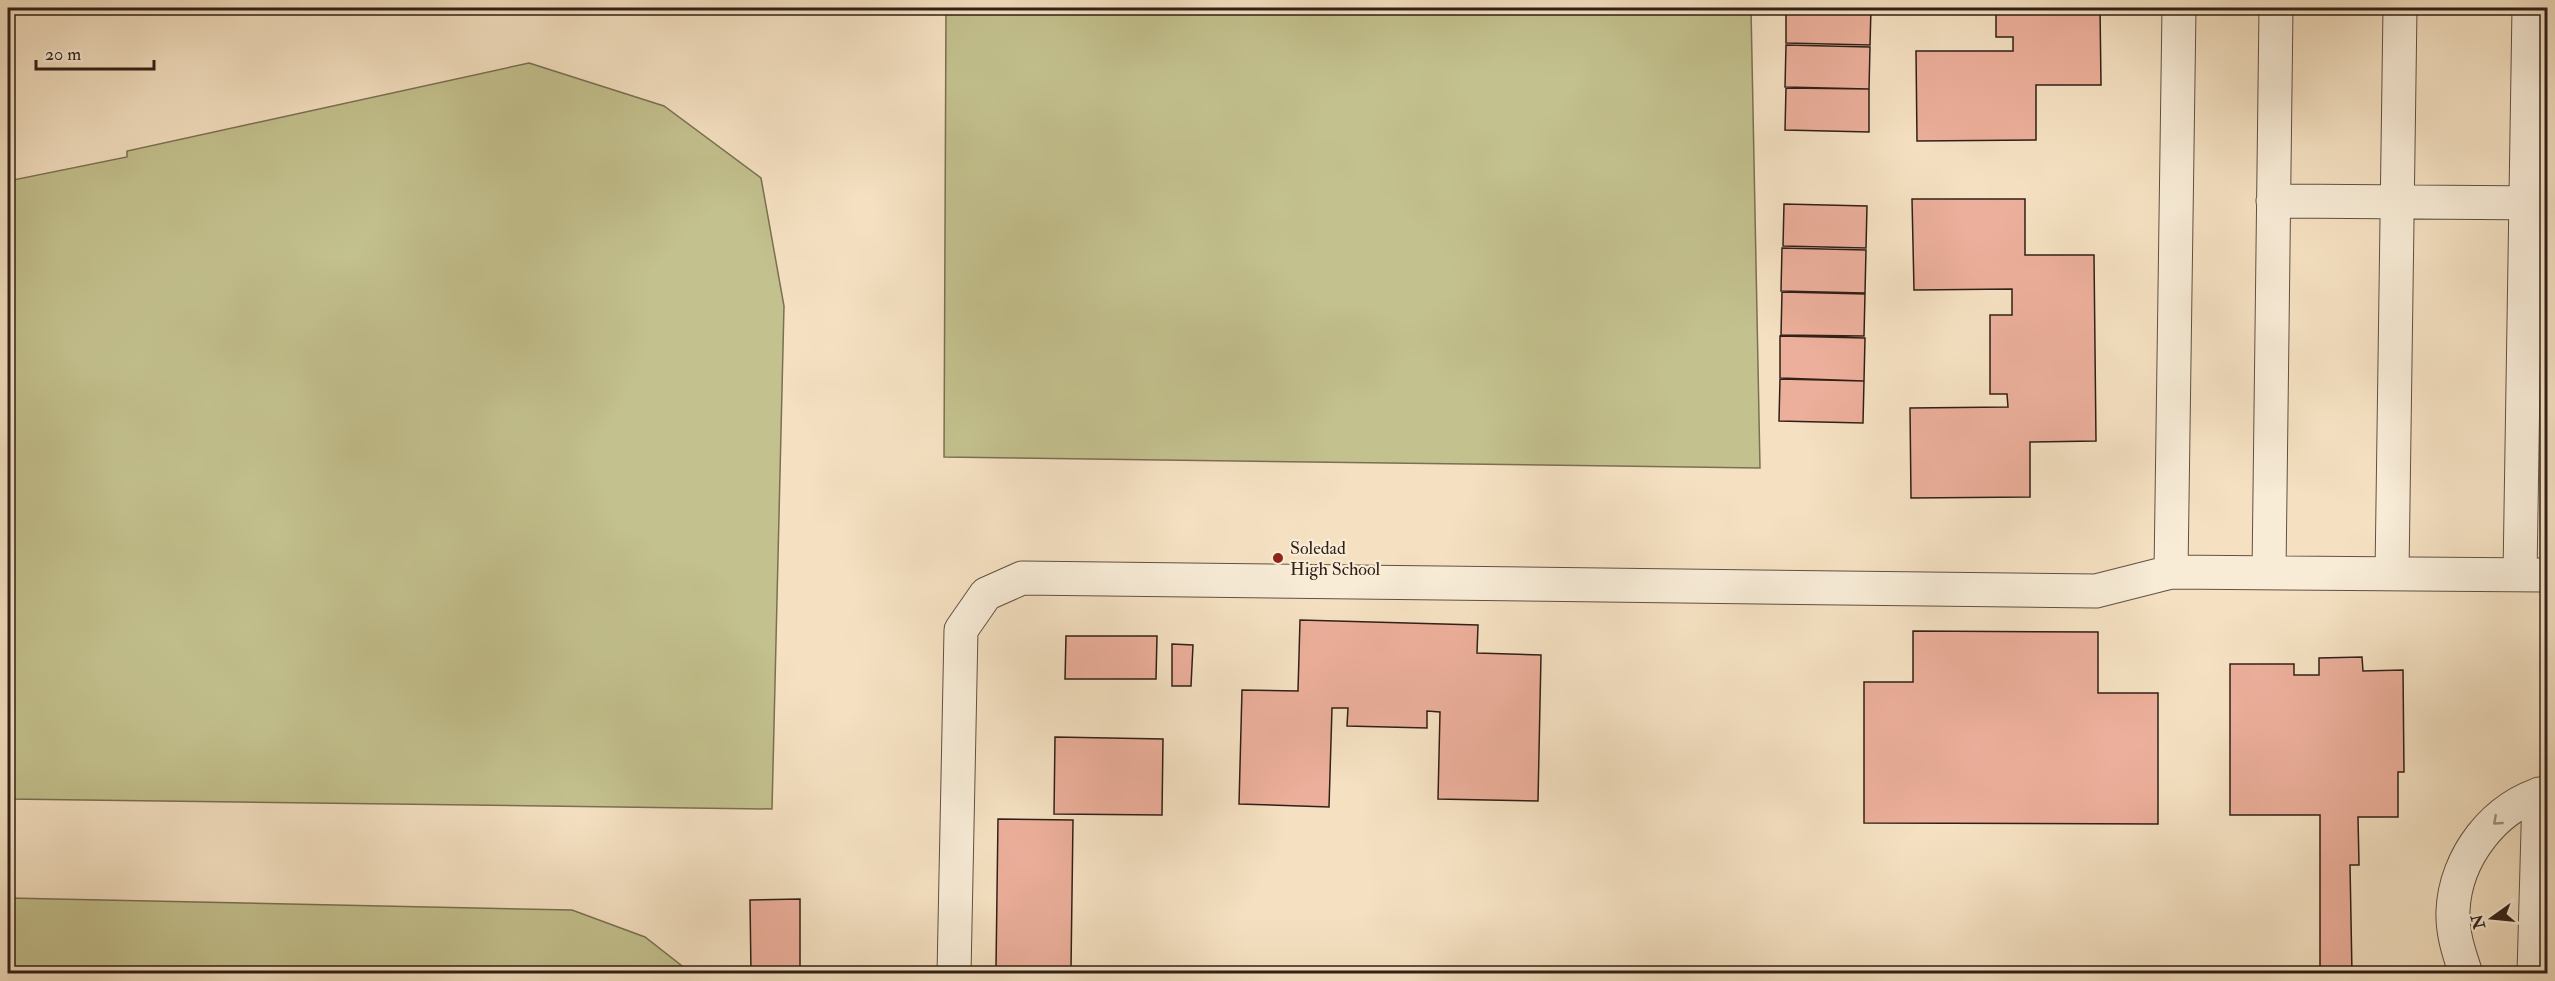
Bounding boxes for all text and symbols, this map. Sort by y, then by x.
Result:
scale bar [36,33,154,71]
text: 20 m [45,43,81,66]
place label: Soledad High School [1290,537,1381,581]
marker: Soledad High School [1271,551,1285,565]
one-way arrow [2493,813,2504,824]
north arrow [2462,888,2522,948]
text: N [2467,911,2490,932]

